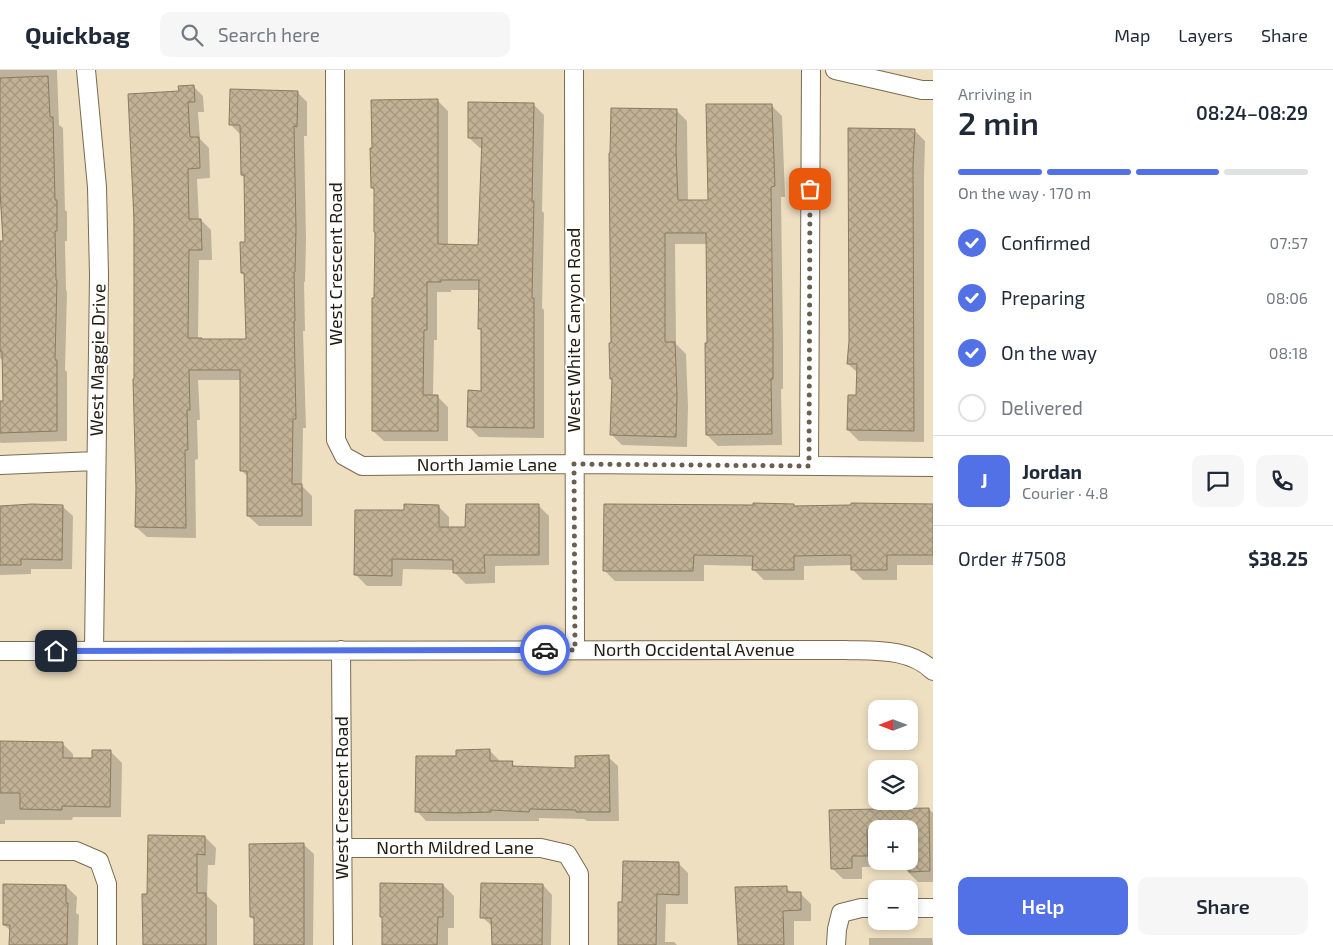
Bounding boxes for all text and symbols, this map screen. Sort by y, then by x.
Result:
search box [160,12,510,57]
text: Quickbag [25,20,130,49]
icon: search [178,21,206,49]
text: Search here [218,23,320,46]
text: Map [1114,24,1150,46]
text: Layers [1178,24,1233,46]
text: Share [1261,24,1308,46]
text: Arriving in [958,84,1032,103]
text: 08:24–08:29 [1196,101,1308,124]
text: 2 min [958,103,1039,141]
pin [789,168,831,210]
icon: bag [796,175,824,203]
street label: West Crescent Road [324,182,346,346]
text: On the way · 170 m [958,183,1091,202]
street label: West White Canyon Road [562,228,584,432]
icon: check [958,229,986,257]
text: Confirmed [1001,231,1091,254]
text: 07:57 [1270,233,1308,252]
street label: West Maggie Drive [85,283,109,437]
icon: check [958,284,986,312]
text: Preparing [1001,286,1085,309]
text: 08:06 [1266,288,1308,307]
icon: check [958,339,986,367]
text: On the way [1001,341,1097,364]
text: 08:18 [1269,343,1308,362]
text: Delivered [1001,396,1083,419]
street label: North Jamie Lane [417,453,557,475]
button: chat [1192,455,1244,507]
button: phone [1256,455,1308,507]
text: Jordan [1022,460,1082,483]
text: J [980,469,988,492]
text: Courier · 4.8 [1022,483,1109,502]
text: Order #7508 [958,547,1067,570]
text: $38.25 [1248,547,1308,570]
courier [520,625,570,675]
pin [35,630,77,672]
icon: car [531,636,559,664]
icon: home [42,637,70,665]
street label: North Occidental Avenue [593,638,795,660]
north arrow [868,700,918,750]
map controls [868,700,918,930]
street label: West Crescent Road [330,716,352,880]
button: layers [868,760,918,810]
button: + [868,820,918,870]
street label: North Mildred Lane [376,836,534,858]
button: Help [958,877,1128,935]
button: Share [1138,877,1308,935]
button: − [868,880,918,930]

